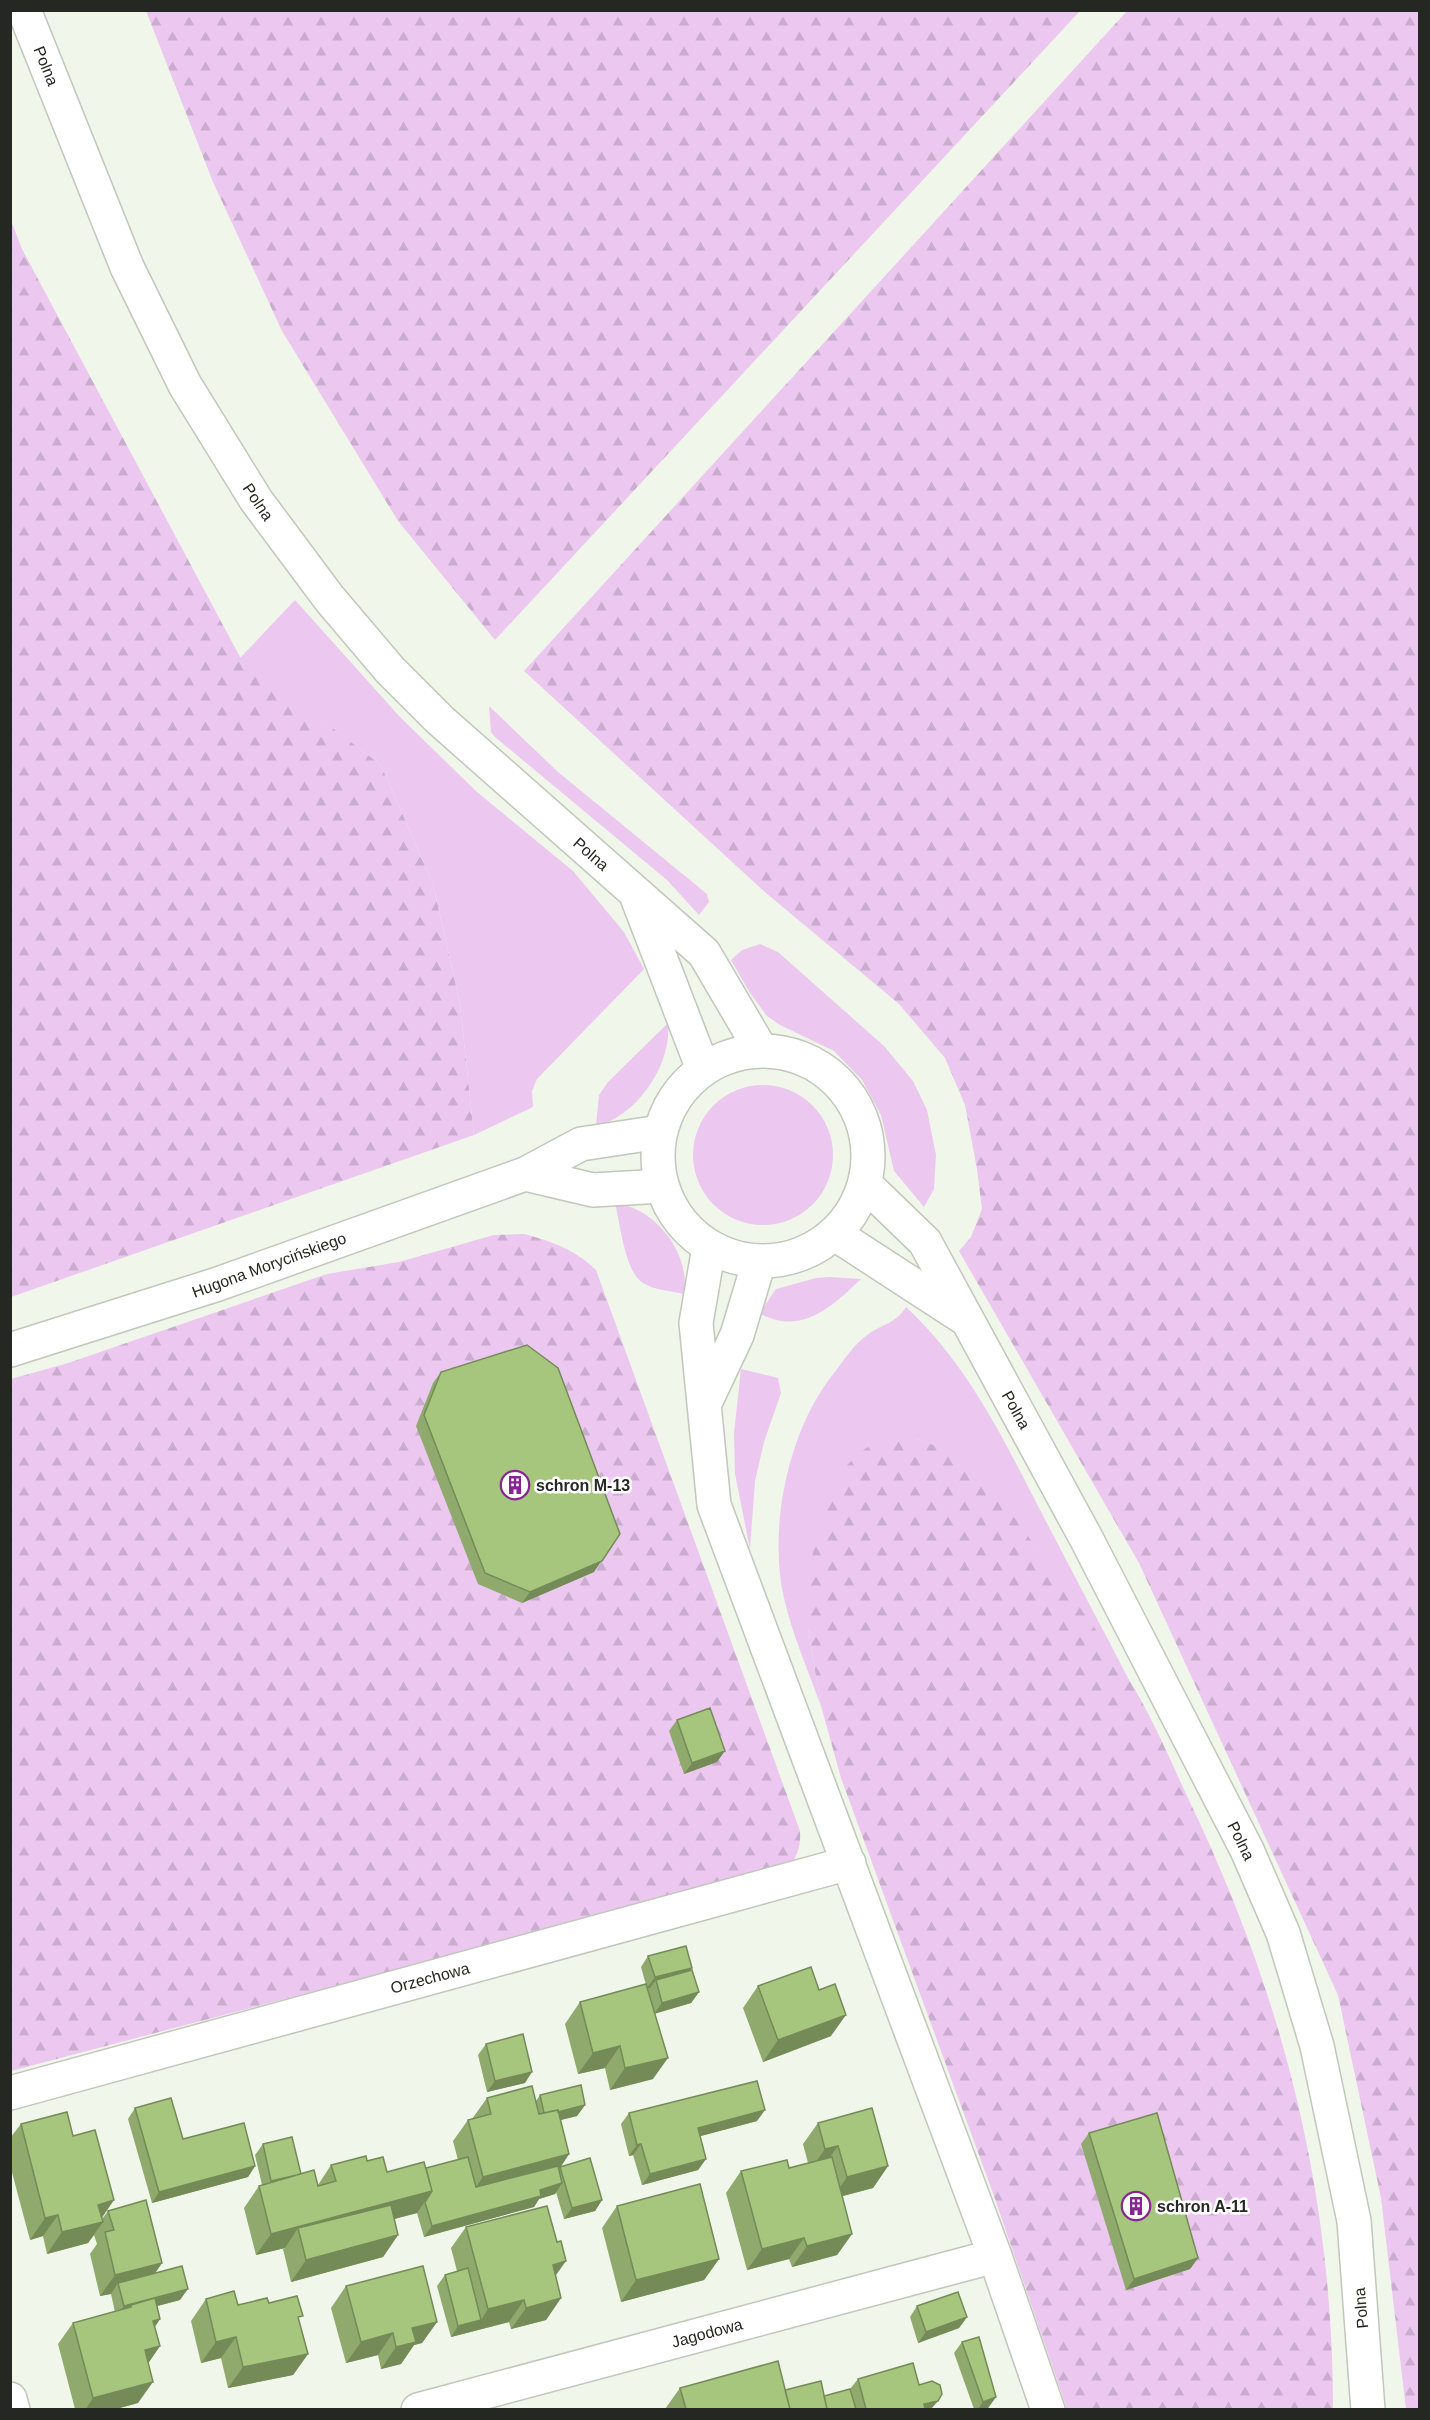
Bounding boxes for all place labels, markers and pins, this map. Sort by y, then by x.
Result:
building icon: schron M-13 [499,1469,531,1501]
place label: schron M-13 [536,1477,630,1494]
building icon: schron A-11 [1120,2190,1152,2222]
place label: schron A-11 [1157,2198,1248,2215]

